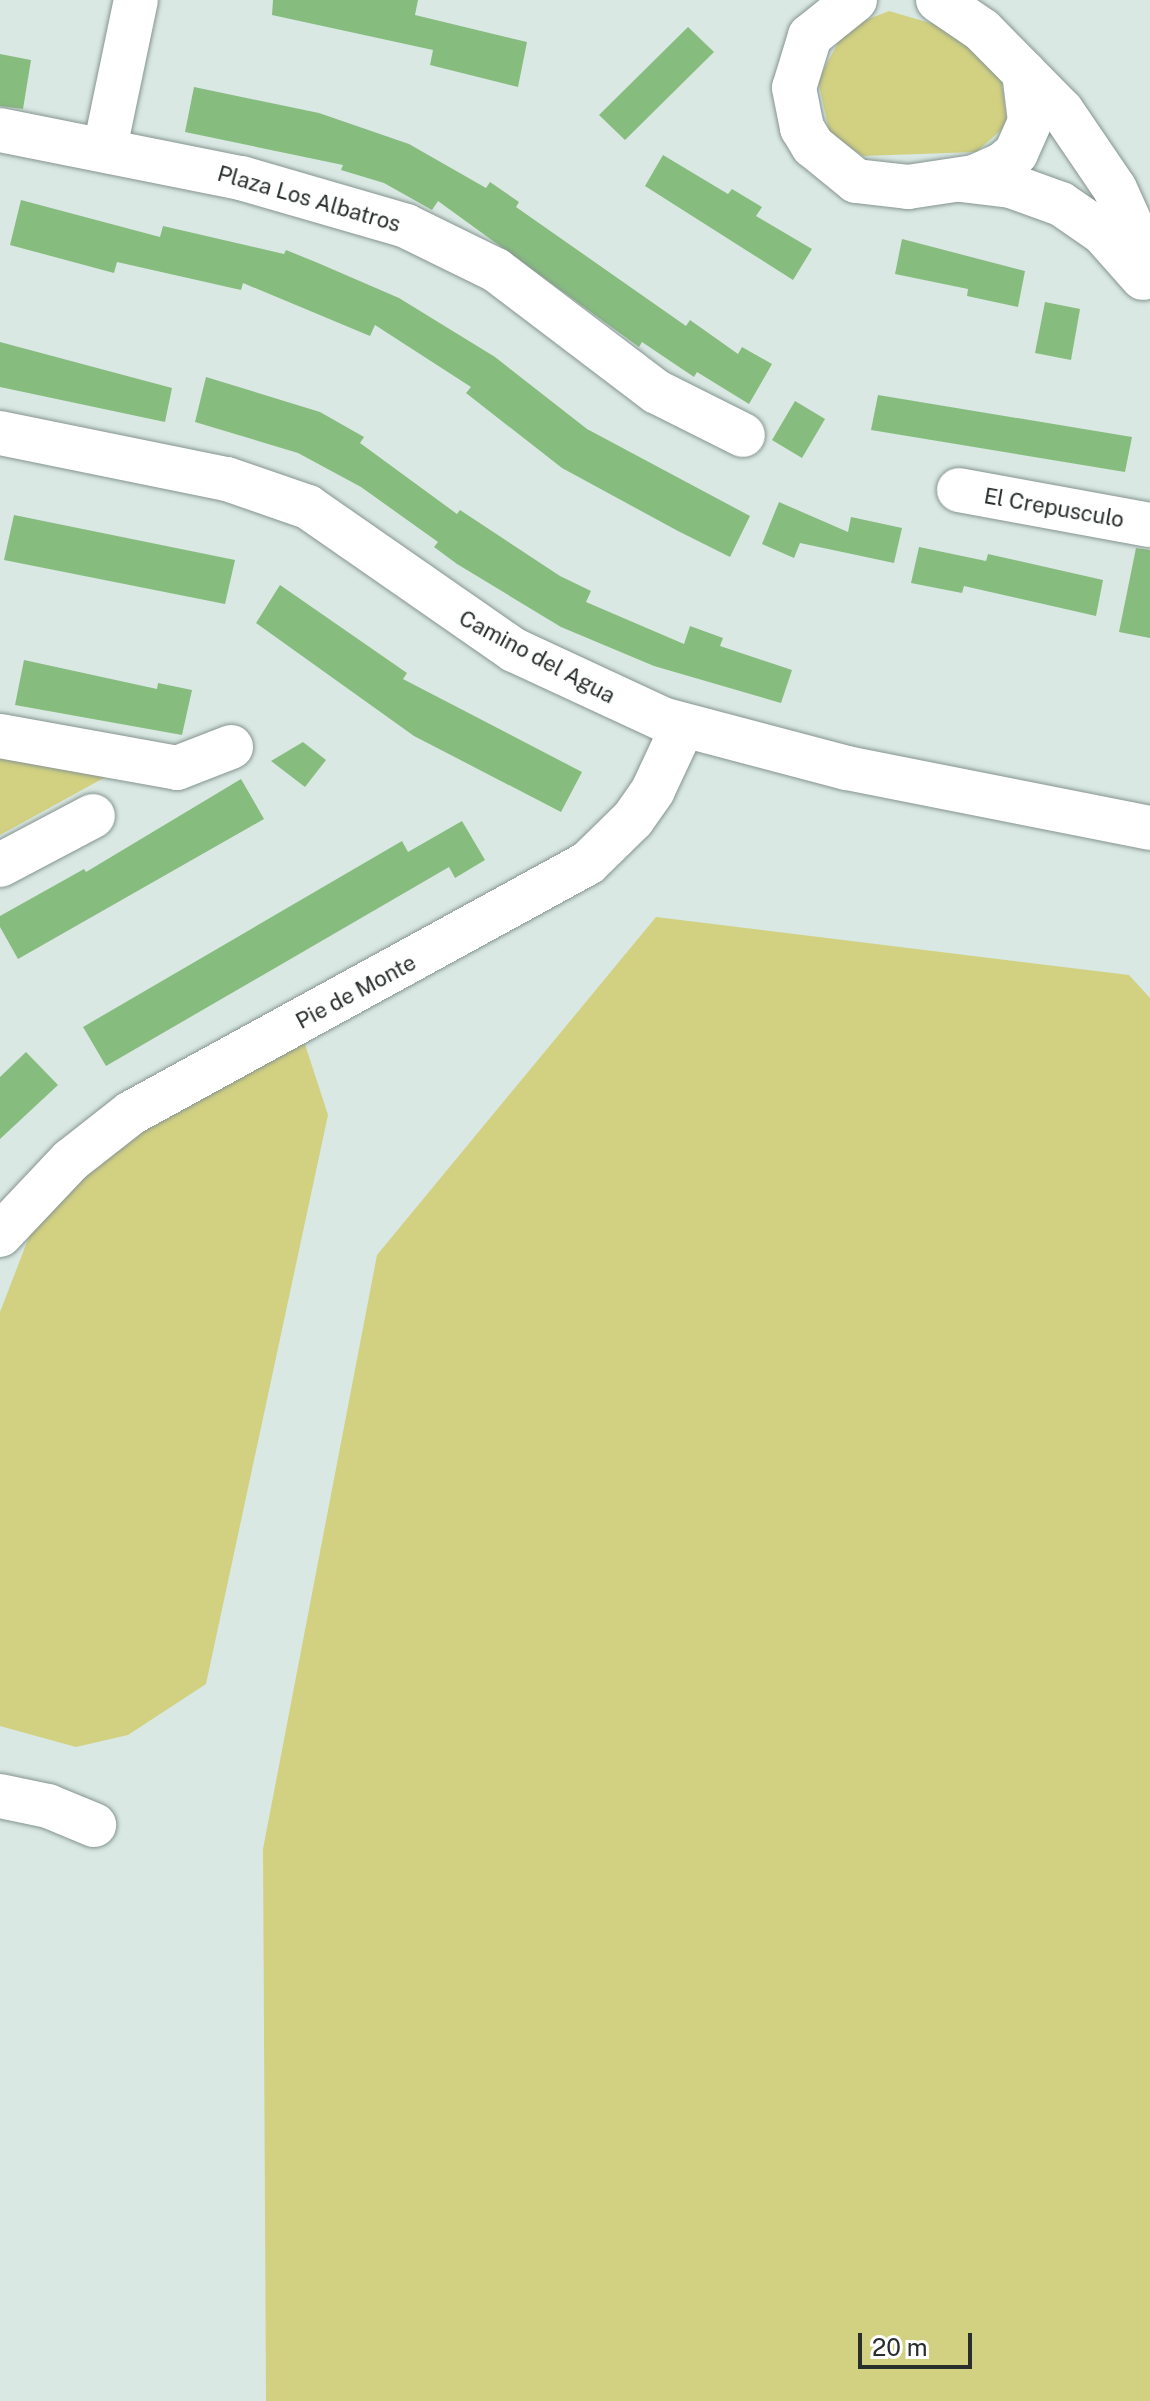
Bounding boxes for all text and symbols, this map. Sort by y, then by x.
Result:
street label: Plaza Los Albatros [214,160,404,238]
street label: El Crepusculo [982,483,1126,533]
street label: Camino del Agua [454,605,620,709]
street label: Pie de Monte [291,949,421,1035]
scale bar [862,2317,976,2367]
text: 20 m [872,2333,928,2361]

